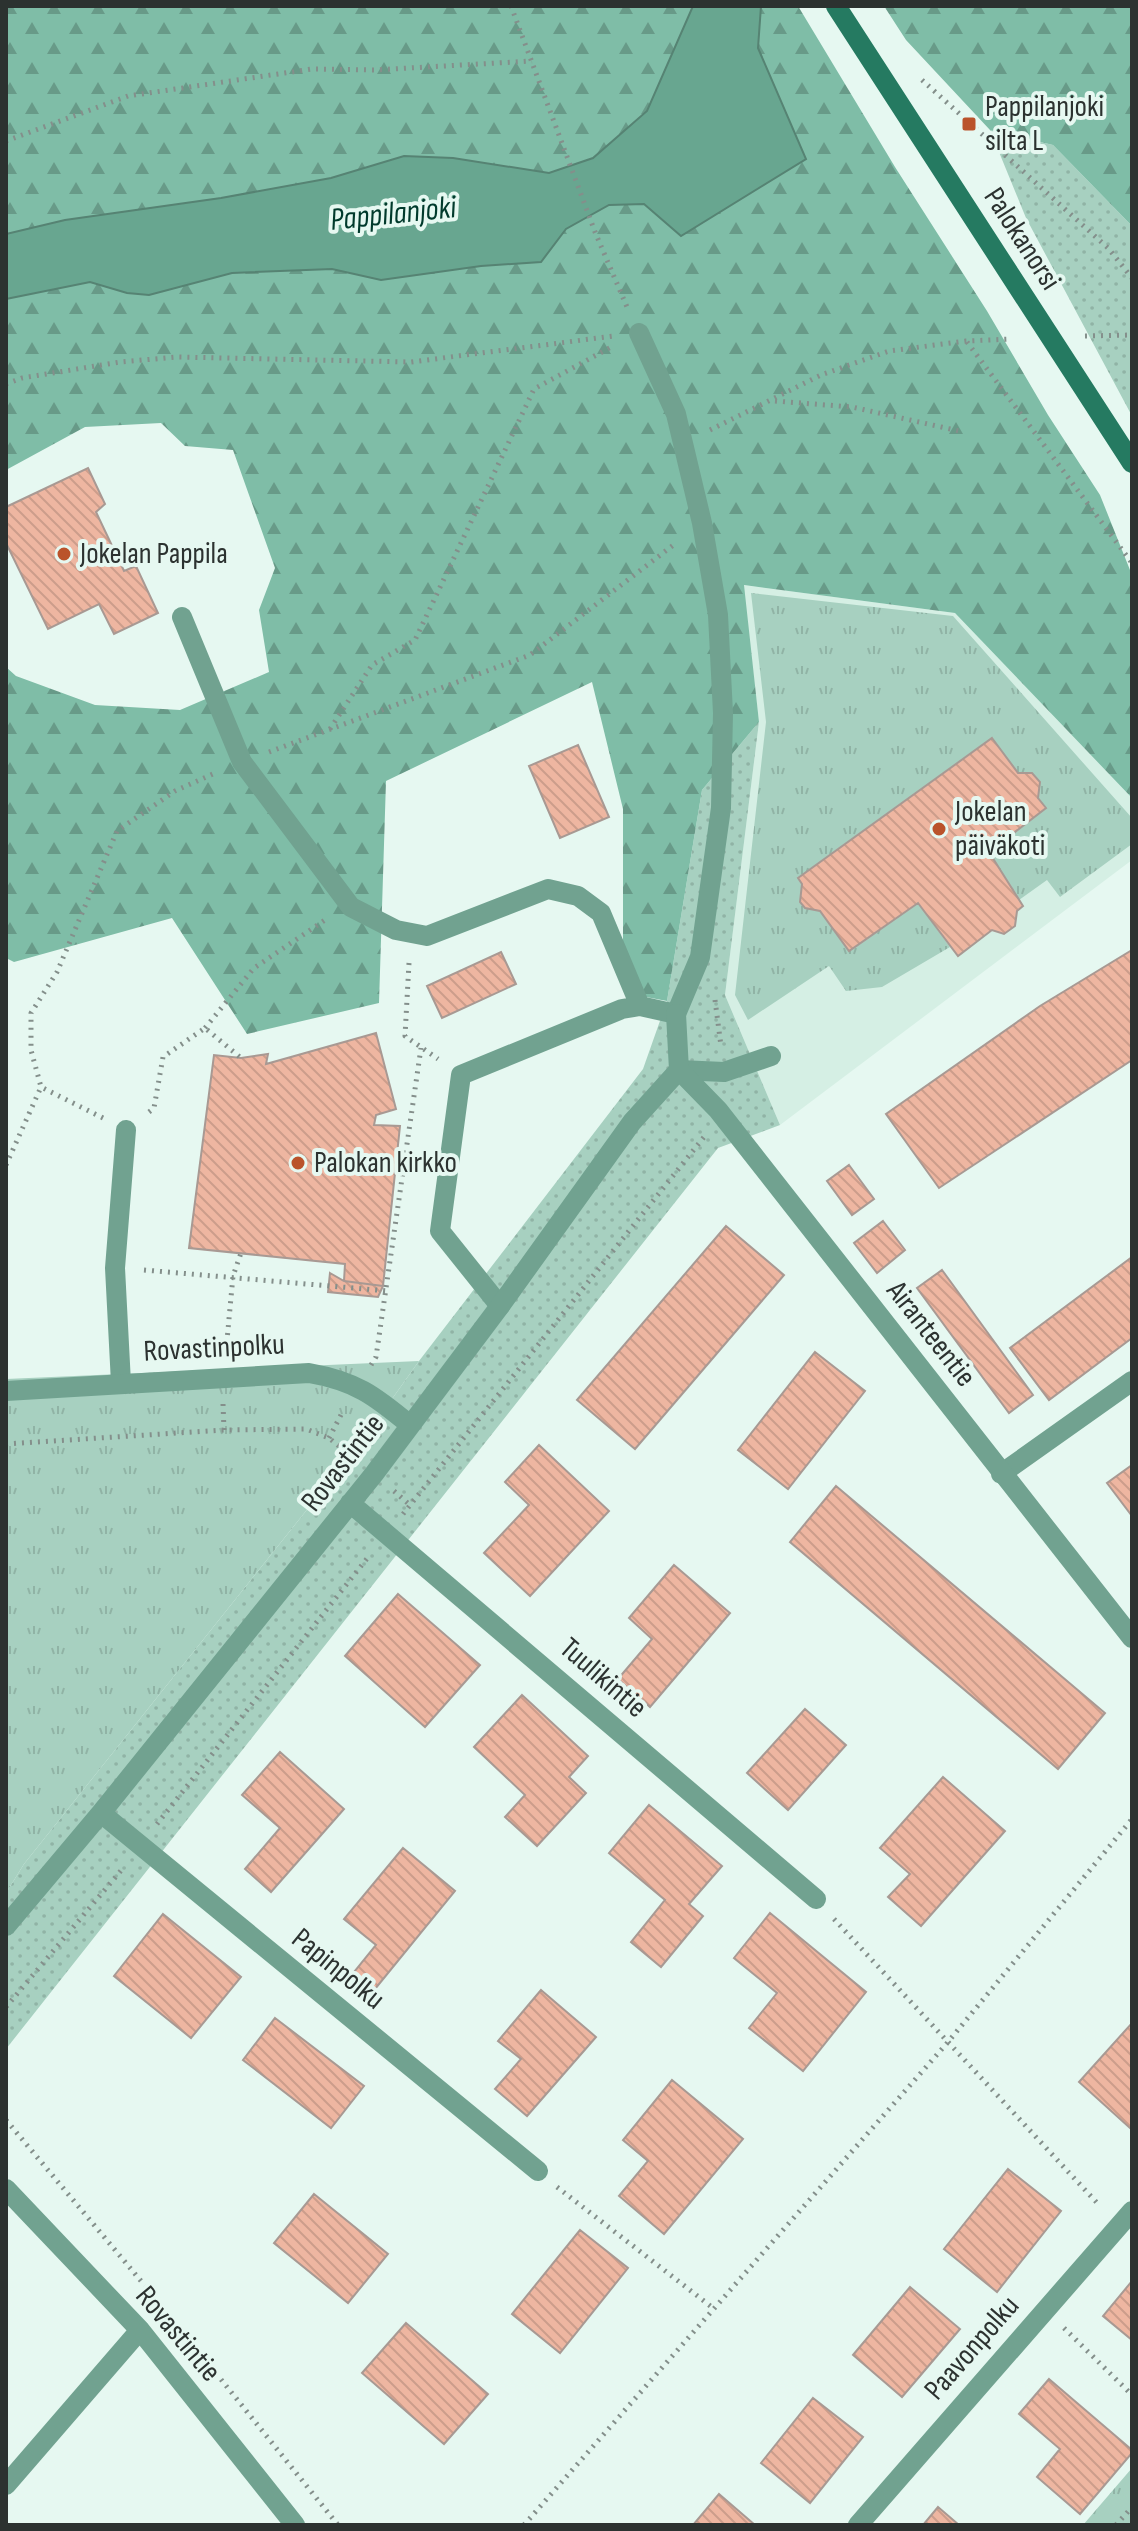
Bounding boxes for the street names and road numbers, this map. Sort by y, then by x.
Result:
street label: Palokanorsi [976,181,1068,297]
street label: Airanteentie [878,1273,983,1394]
street label: Rovastinpolku [143,1326,285,1370]
street label: Rovastintie [294,1407,392,1519]
street label: Tuulikintie [552,1630,654,1726]
street label: Papinpolku [284,1921,392,2017]
street label: Rovastintie [128,2279,228,2389]
street label: Paavonpolku [917,2289,1027,2407]

